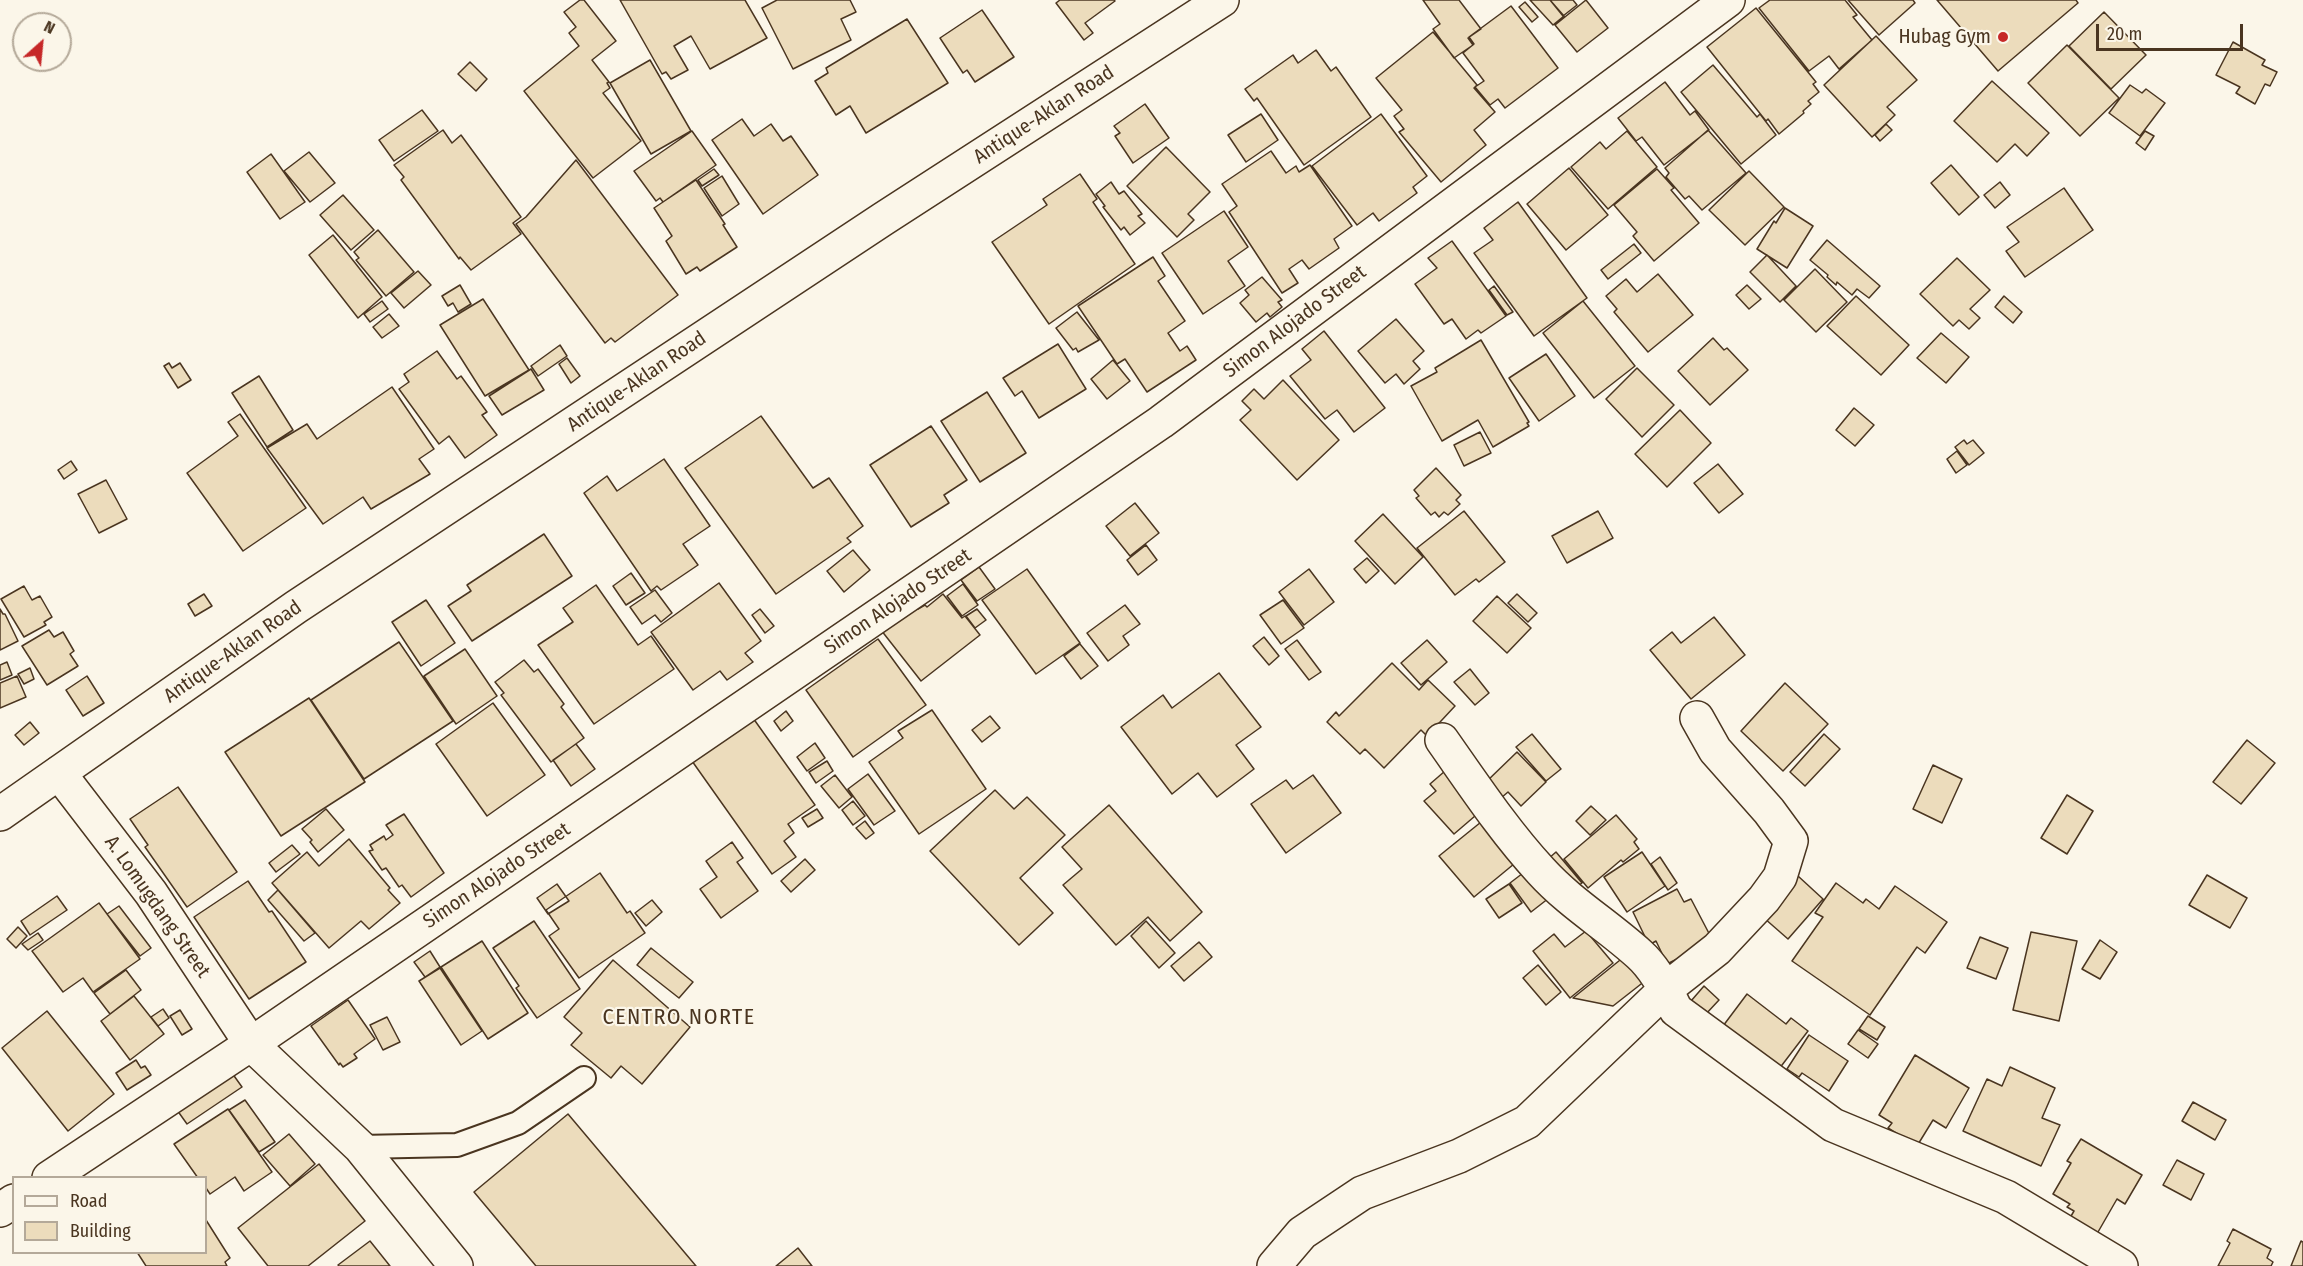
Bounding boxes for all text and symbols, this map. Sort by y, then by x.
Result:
north arrow [12,12,72,72]
scale bar [2099,12,2246,50]
text: N [41,17,58,38]
text: 20 m [2107,23,2142,45]
place label: Hubag Gym [1899,25,1991,49]
marker: Hubag Gym [1996,30,2010,44]
street label: Antique-Aklan Road [969,61,1119,169]
street label: Simon Alojado Street [1219,261,1371,383]
street label: Antique-Aklan Road [563,327,711,437]
street label: Simon Alojado Street [820,544,976,660]
street label: Antique-Aklan Road [160,596,306,708]
street label: Simon Alojado Street [419,818,575,934]
street label: A. Lomugdang Street [99,831,215,983]
district label: CENTRO NORTE [602,1005,756,1031]
legend [12,1176,207,1254]
text: Road [70,1190,107,1212]
text: Building [70,1220,131,1242]

